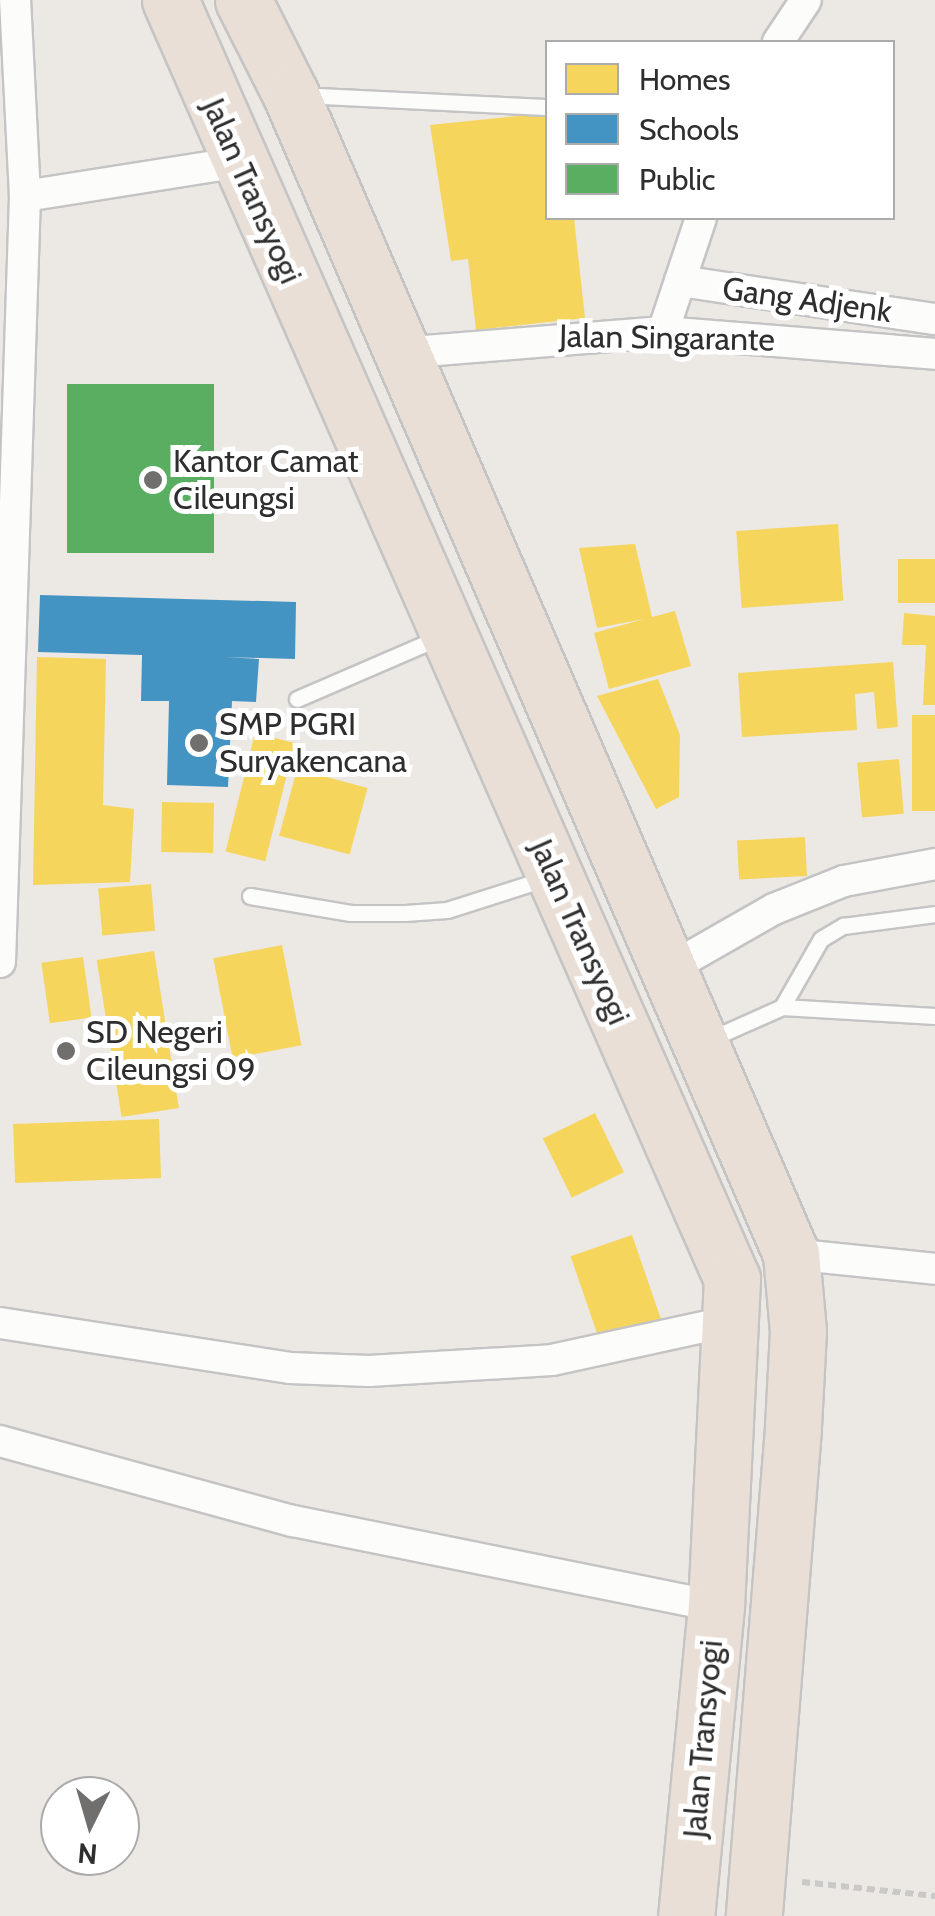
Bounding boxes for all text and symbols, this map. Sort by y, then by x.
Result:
legend [545,40,895,220]
text: Homes [639,61,730,98]
street label: Jalan Transyogi [194,92,310,290]
text: Schools [639,111,739,148]
text: Public [639,161,715,198]
street label: Gang Adjenk [720,269,894,331]
street label: Jalan Singarante [559,317,775,359]
place label: Kantor Camat Cileungsi [173,443,359,518]
marker: Kantor Camat Cileungsi [142,469,164,491]
place label: SMP PGRI Suryakencana [219,706,407,781]
marker: SMP PGRI Suryakencana [188,732,210,754]
street label: Jalan Transyogi [522,833,638,1031]
place label: SD Negeri Cileungsi 09 [86,1014,256,1089]
marker: SD Negeri Cileungsi 09 [55,1040,77,1062]
street label: Jalan Transyogi [675,1638,731,1840]
north arrow [40,1776,140,1876]
text: N [76,1836,99,1872]

